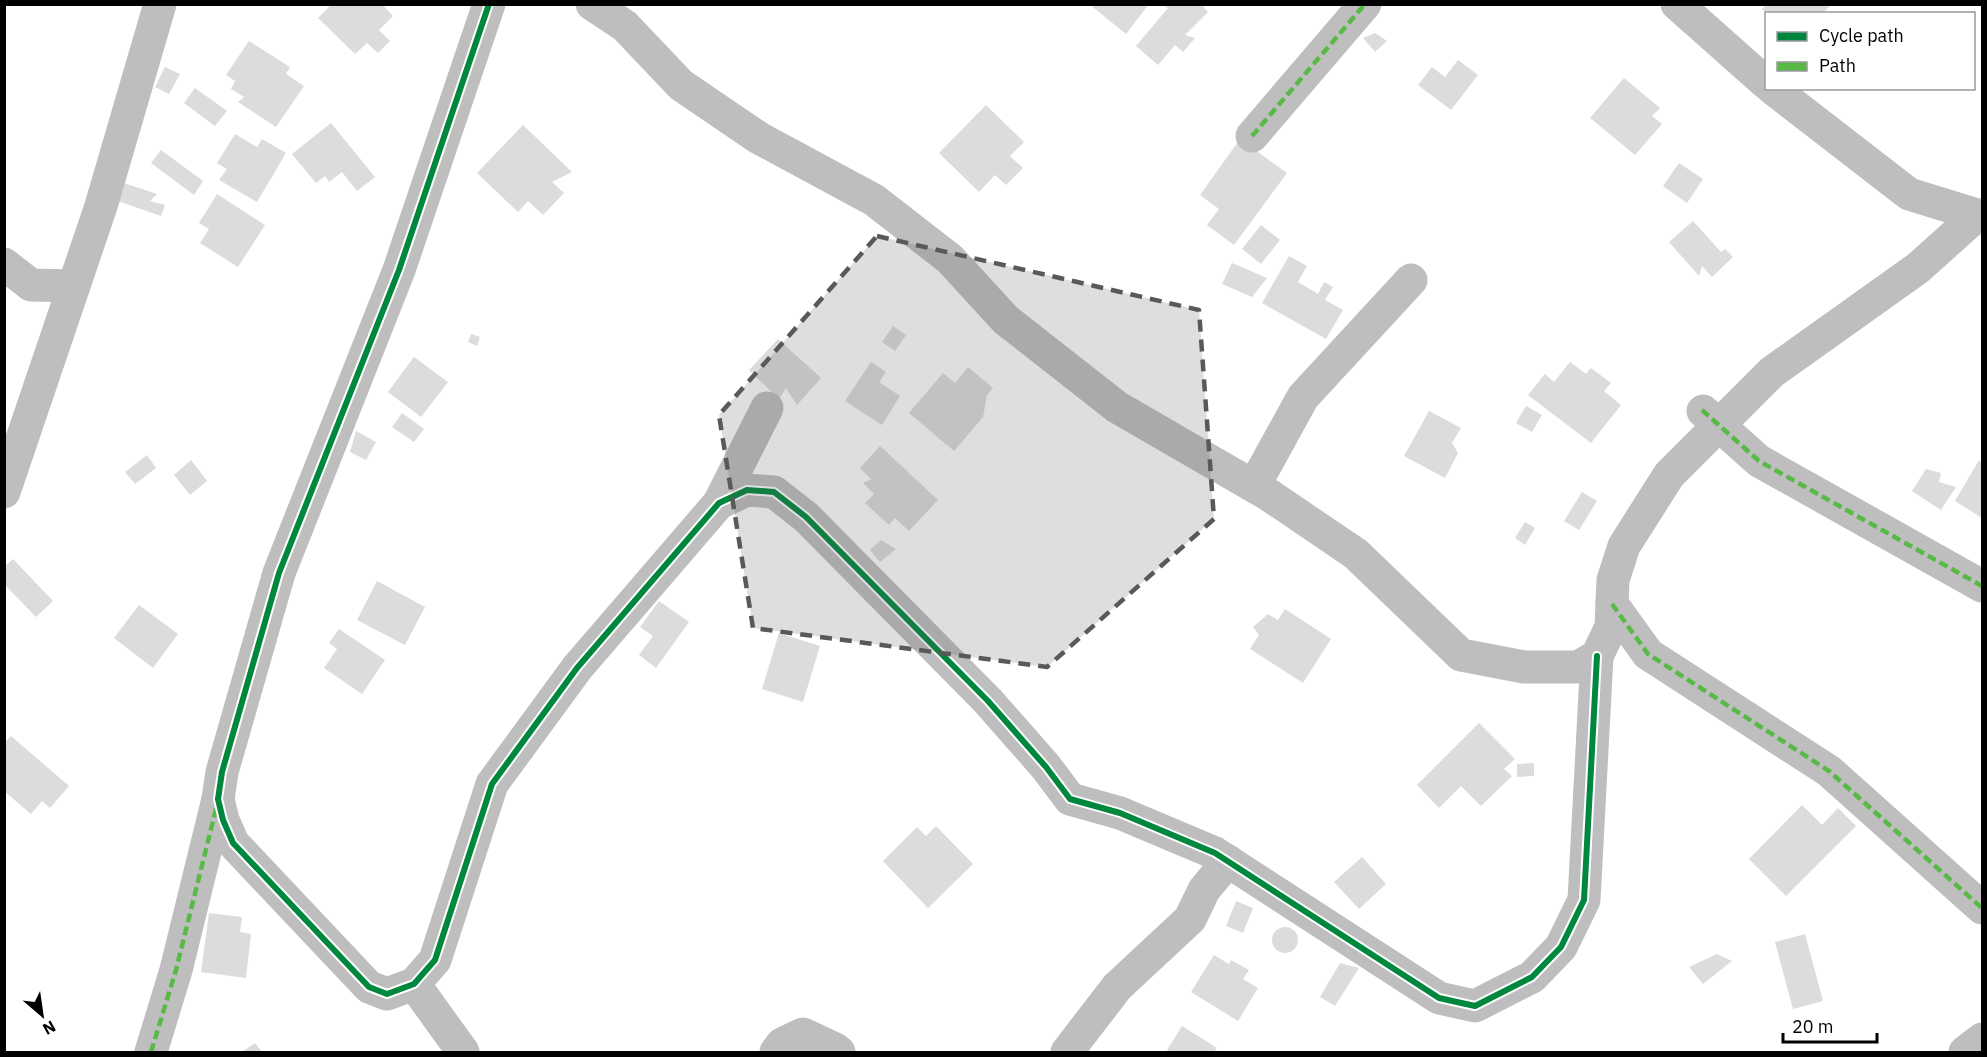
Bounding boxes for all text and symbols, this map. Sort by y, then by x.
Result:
legend [1765,12,1975,90]
text: Cycle path [1819,24,1904,47]
text: Path [1819,54,1856,77]
north arrow [12,985,72,1045]
scale bar [1783,1006,1878,1044]
text: 20 m [1792,1015,1834,1038]
text: N [39,1017,59,1040]

